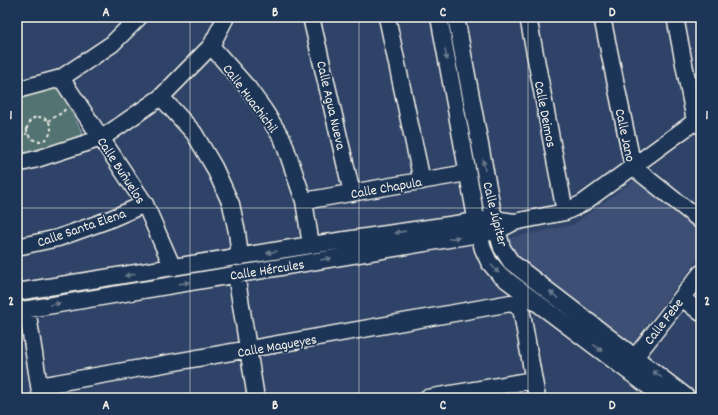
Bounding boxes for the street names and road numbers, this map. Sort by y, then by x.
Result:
street label: Calle Agua Nueva [310,59,350,152]
street label: Calle Huachichil [217,61,282,138]
street label: Calle Deimos [528,79,560,149]
street label: Calle Jano [609,107,639,164]
street label: Calle Buñuelos [91,134,150,209]
street label: Calle Chapula [349,173,424,205]
street label: Calle Júpiter [476,180,512,250]
street label: Calle Santa Elena [35,204,129,253]
street label: Calle Hércules [229,255,306,287]
street label: Calle Febe [640,295,689,350]
street label: Calle Magueyes [236,330,319,364]

